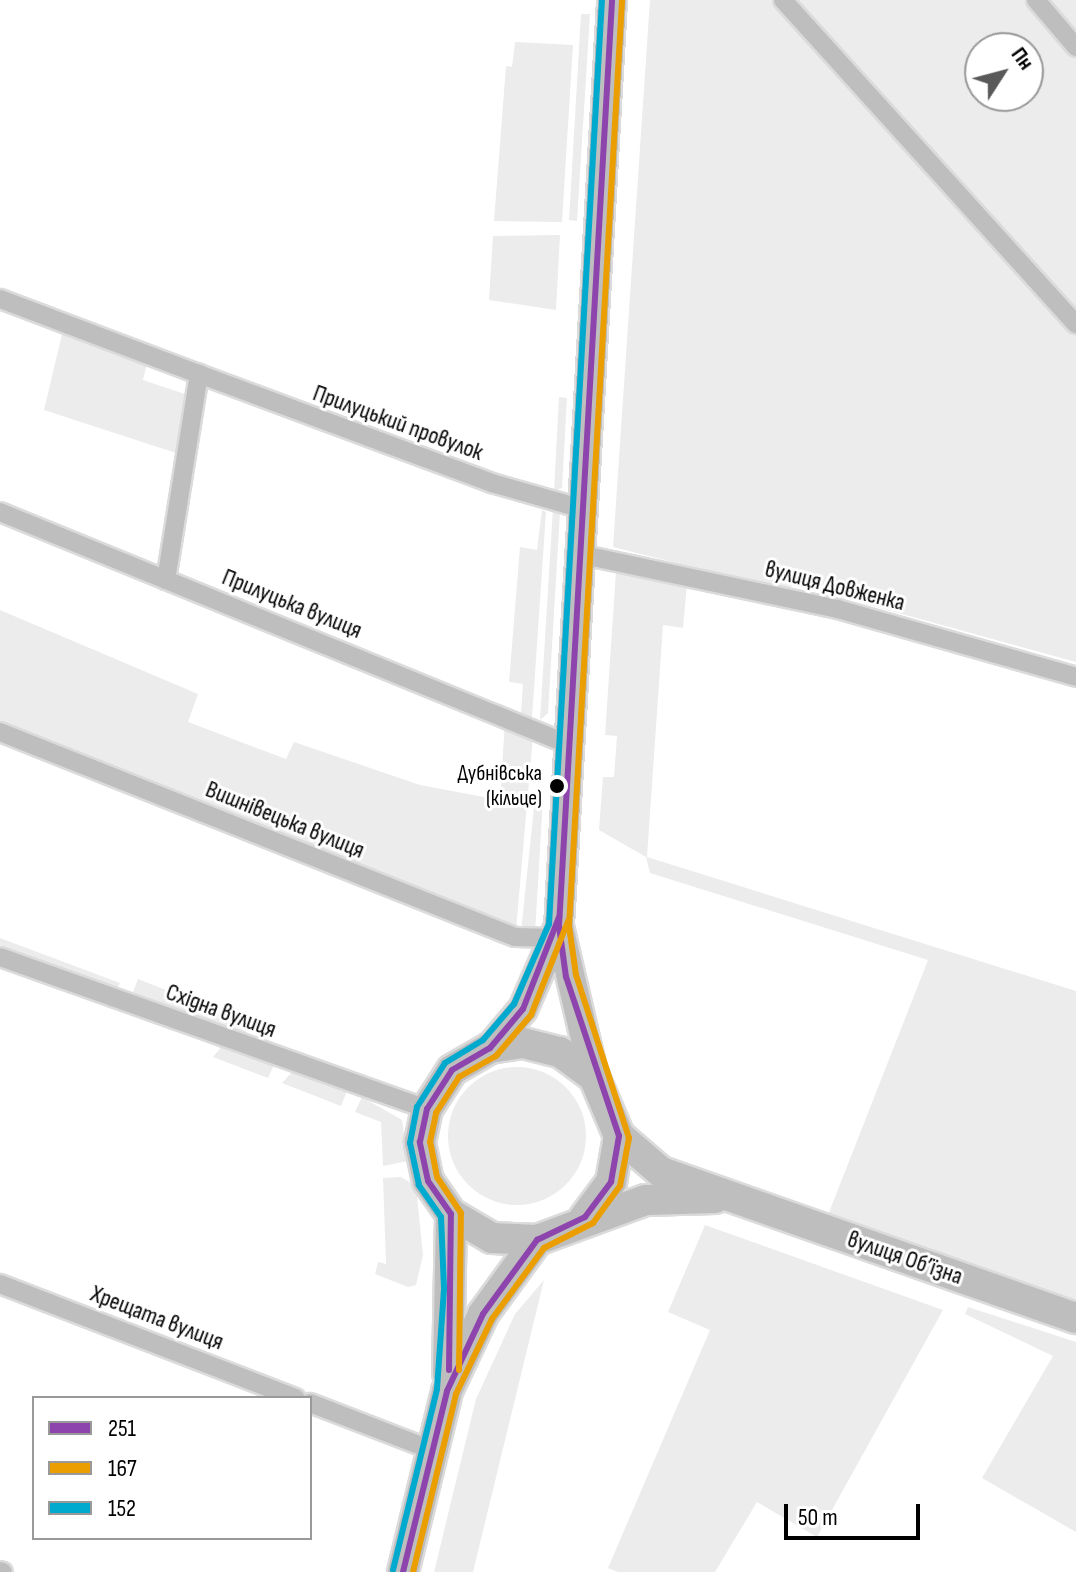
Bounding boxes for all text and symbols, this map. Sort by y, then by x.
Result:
north arrow [964,32,1044,112]
text: Пн [1005,42,1039,75]
street label: Прилуцький провулок [309,379,487,467]
street label: вулиця Довженка [762,555,908,617]
street label: Прилуцька вулиця [218,563,366,645]
place label: Дубнівська (кільце) [458,760,542,812]
street label: Вишнівецька вулиця [201,775,369,865]
marker: Дубнівська (кільце) [549,778,565,794]
street label: Східна вулиця [162,978,280,1044]
street label: вулиця Об’їзна [844,1225,966,1291]
street label: Хрещата вулиця [87,1280,227,1356]
legend [32,1396,312,1540]
text: 251 [108,1414,136,1443]
text: 167 [108,1454,137,1483]
scale bar [788,1488,924,1538]
text: 152 [108,1494,136,1523]
text: 50 m [798,1503,838,1532]

